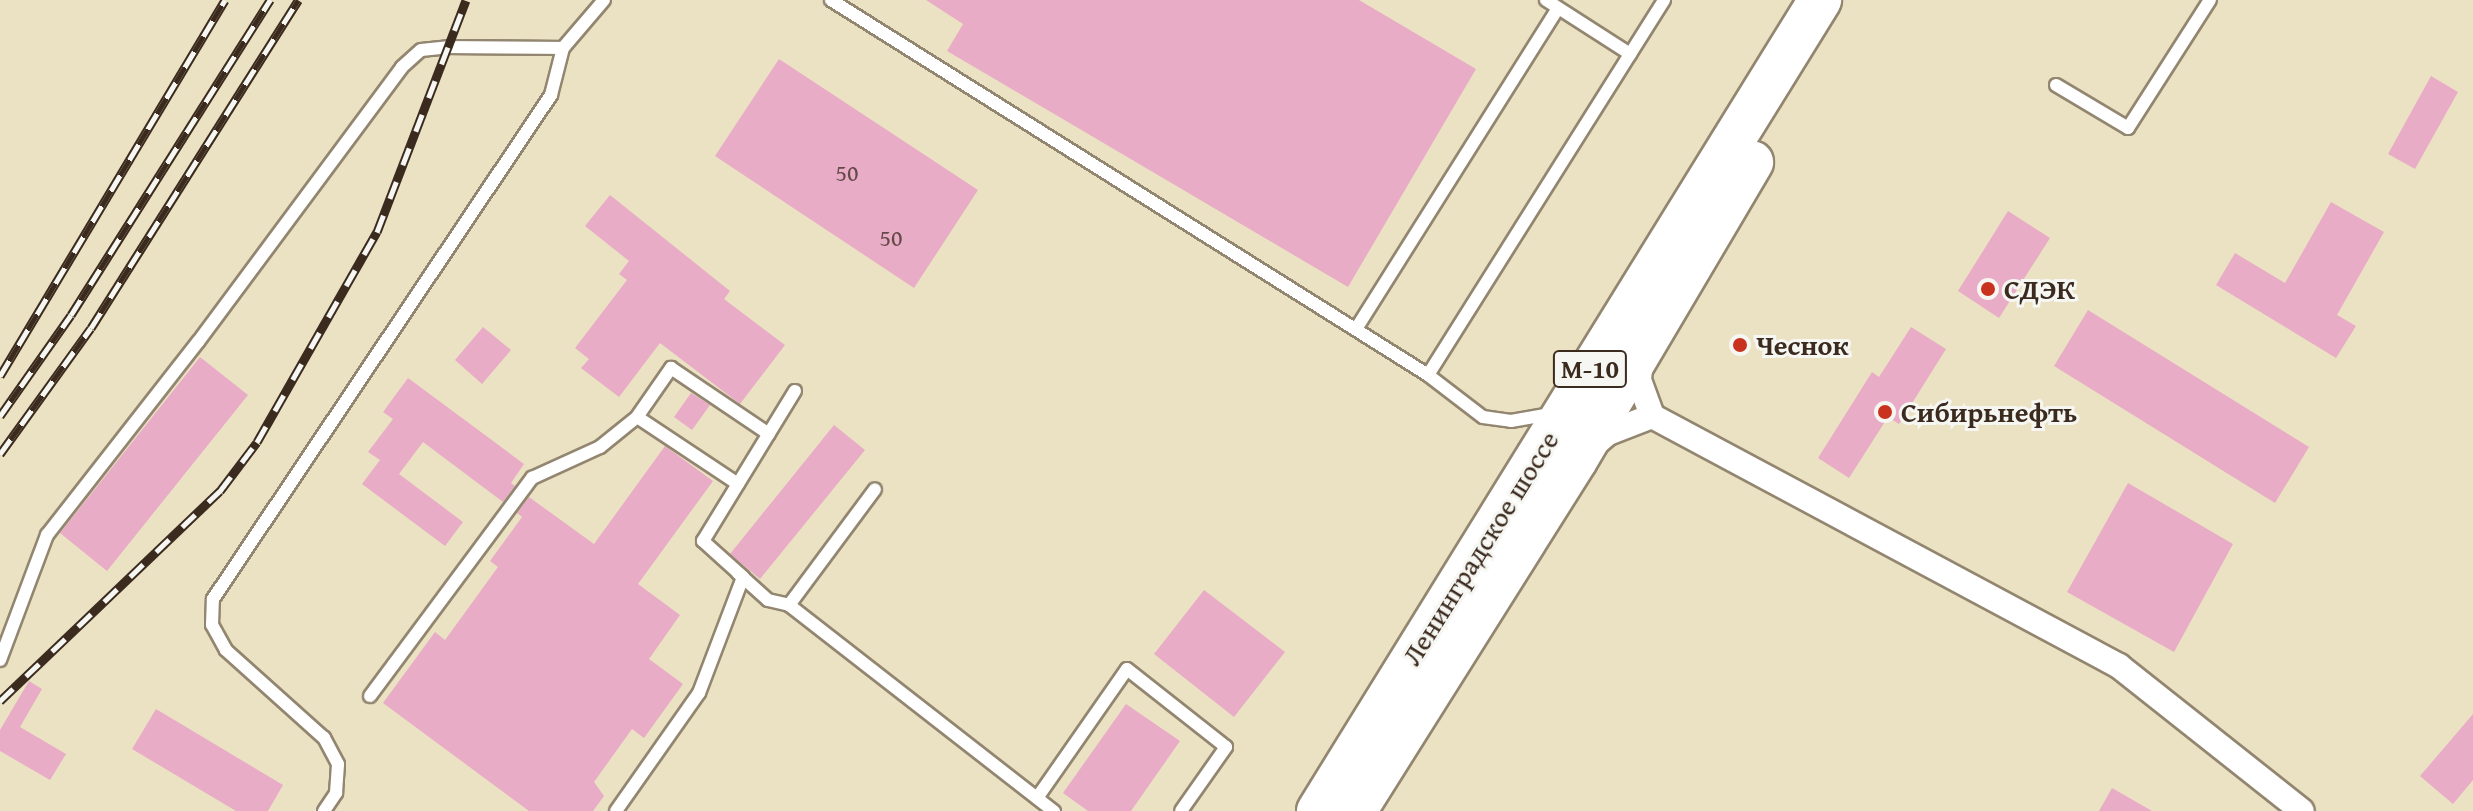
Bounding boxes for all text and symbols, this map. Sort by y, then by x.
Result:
house number: 50 [835,159,859,187]
house number: 50 [879,224,903,252]
place label: СДЭК [2004,272,2075,306]
marker: СДЭК [1979,280,1997,298]
place label: Чеснок [1756,328,1849,362]
marker: Чеснок [1731,336,1749,354]
road number: М-10 [1552,347,1628,391]
place label: Сибирьнефть [1901,395,2077,429]
marker: Сибирьнефть [1876,403,1894,421]
street label: Ленинградское шоссе [1394,425,1566,671]

